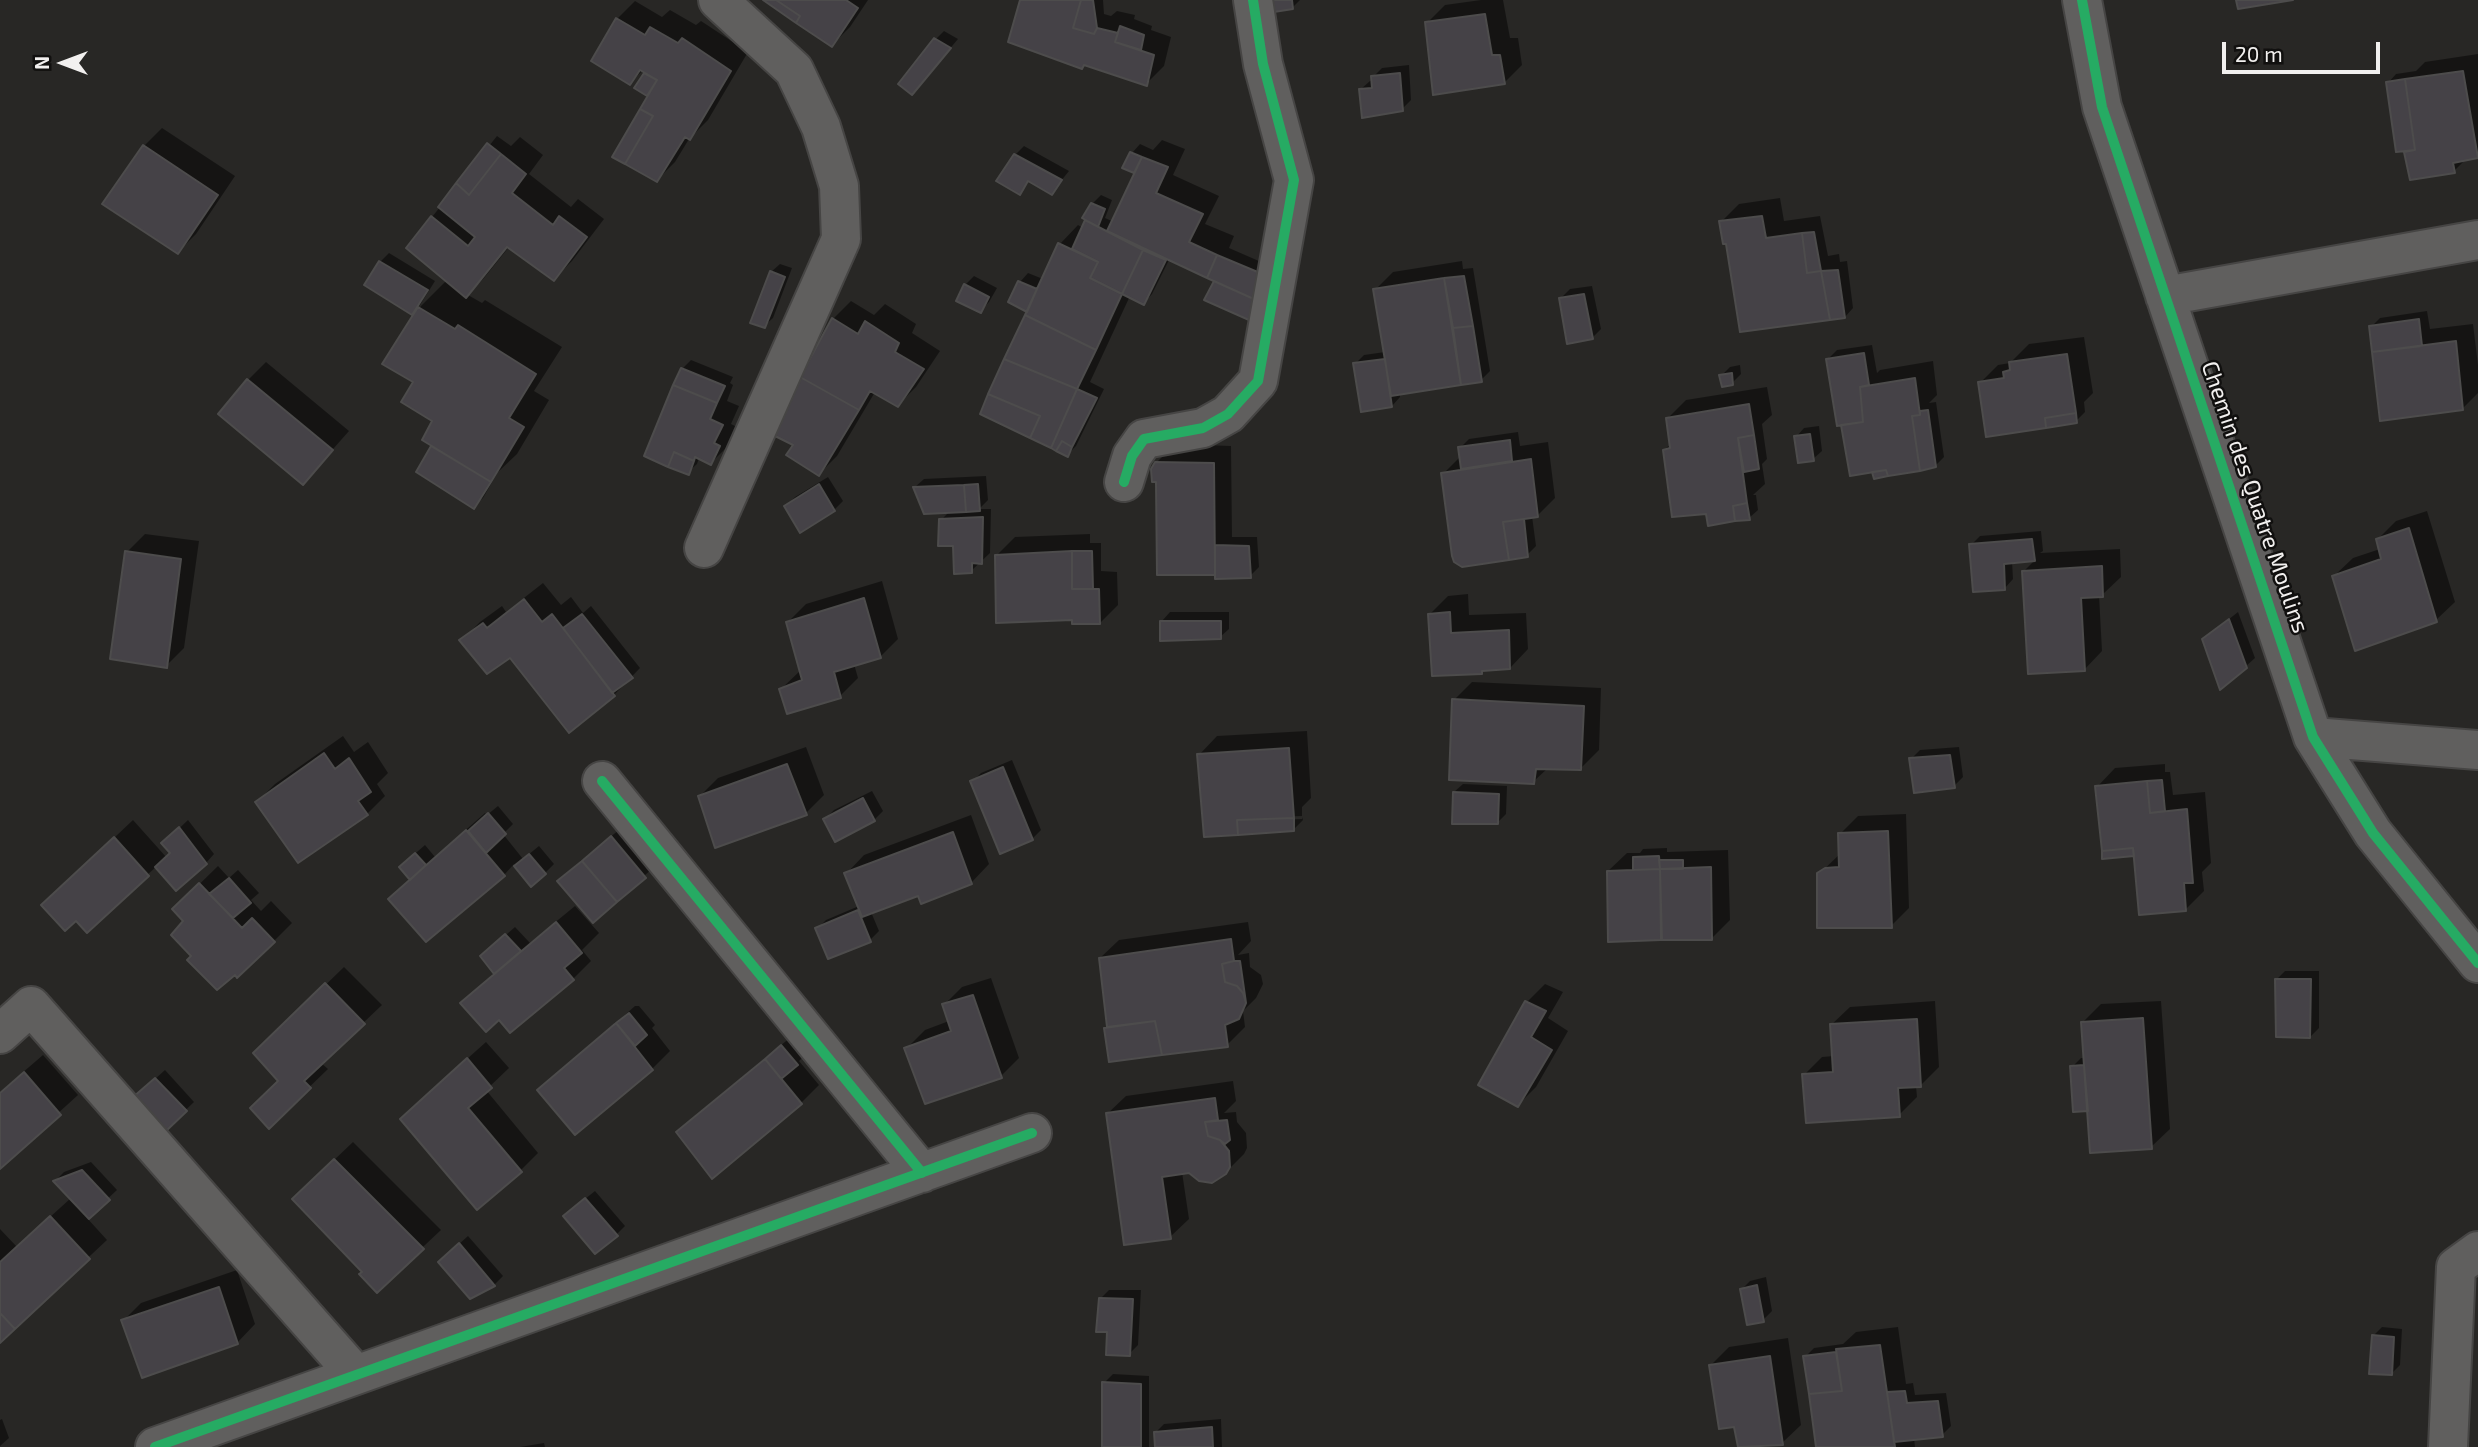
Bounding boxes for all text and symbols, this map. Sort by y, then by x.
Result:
north arrow [28,28,98,98]
scale bar [2226,28,2384,72]
text: 20 m [2235,41,2283,66]
text: N [30,56,53,70]
street label: Chemin des Quatre Moulins [2195,357,2315,637]

